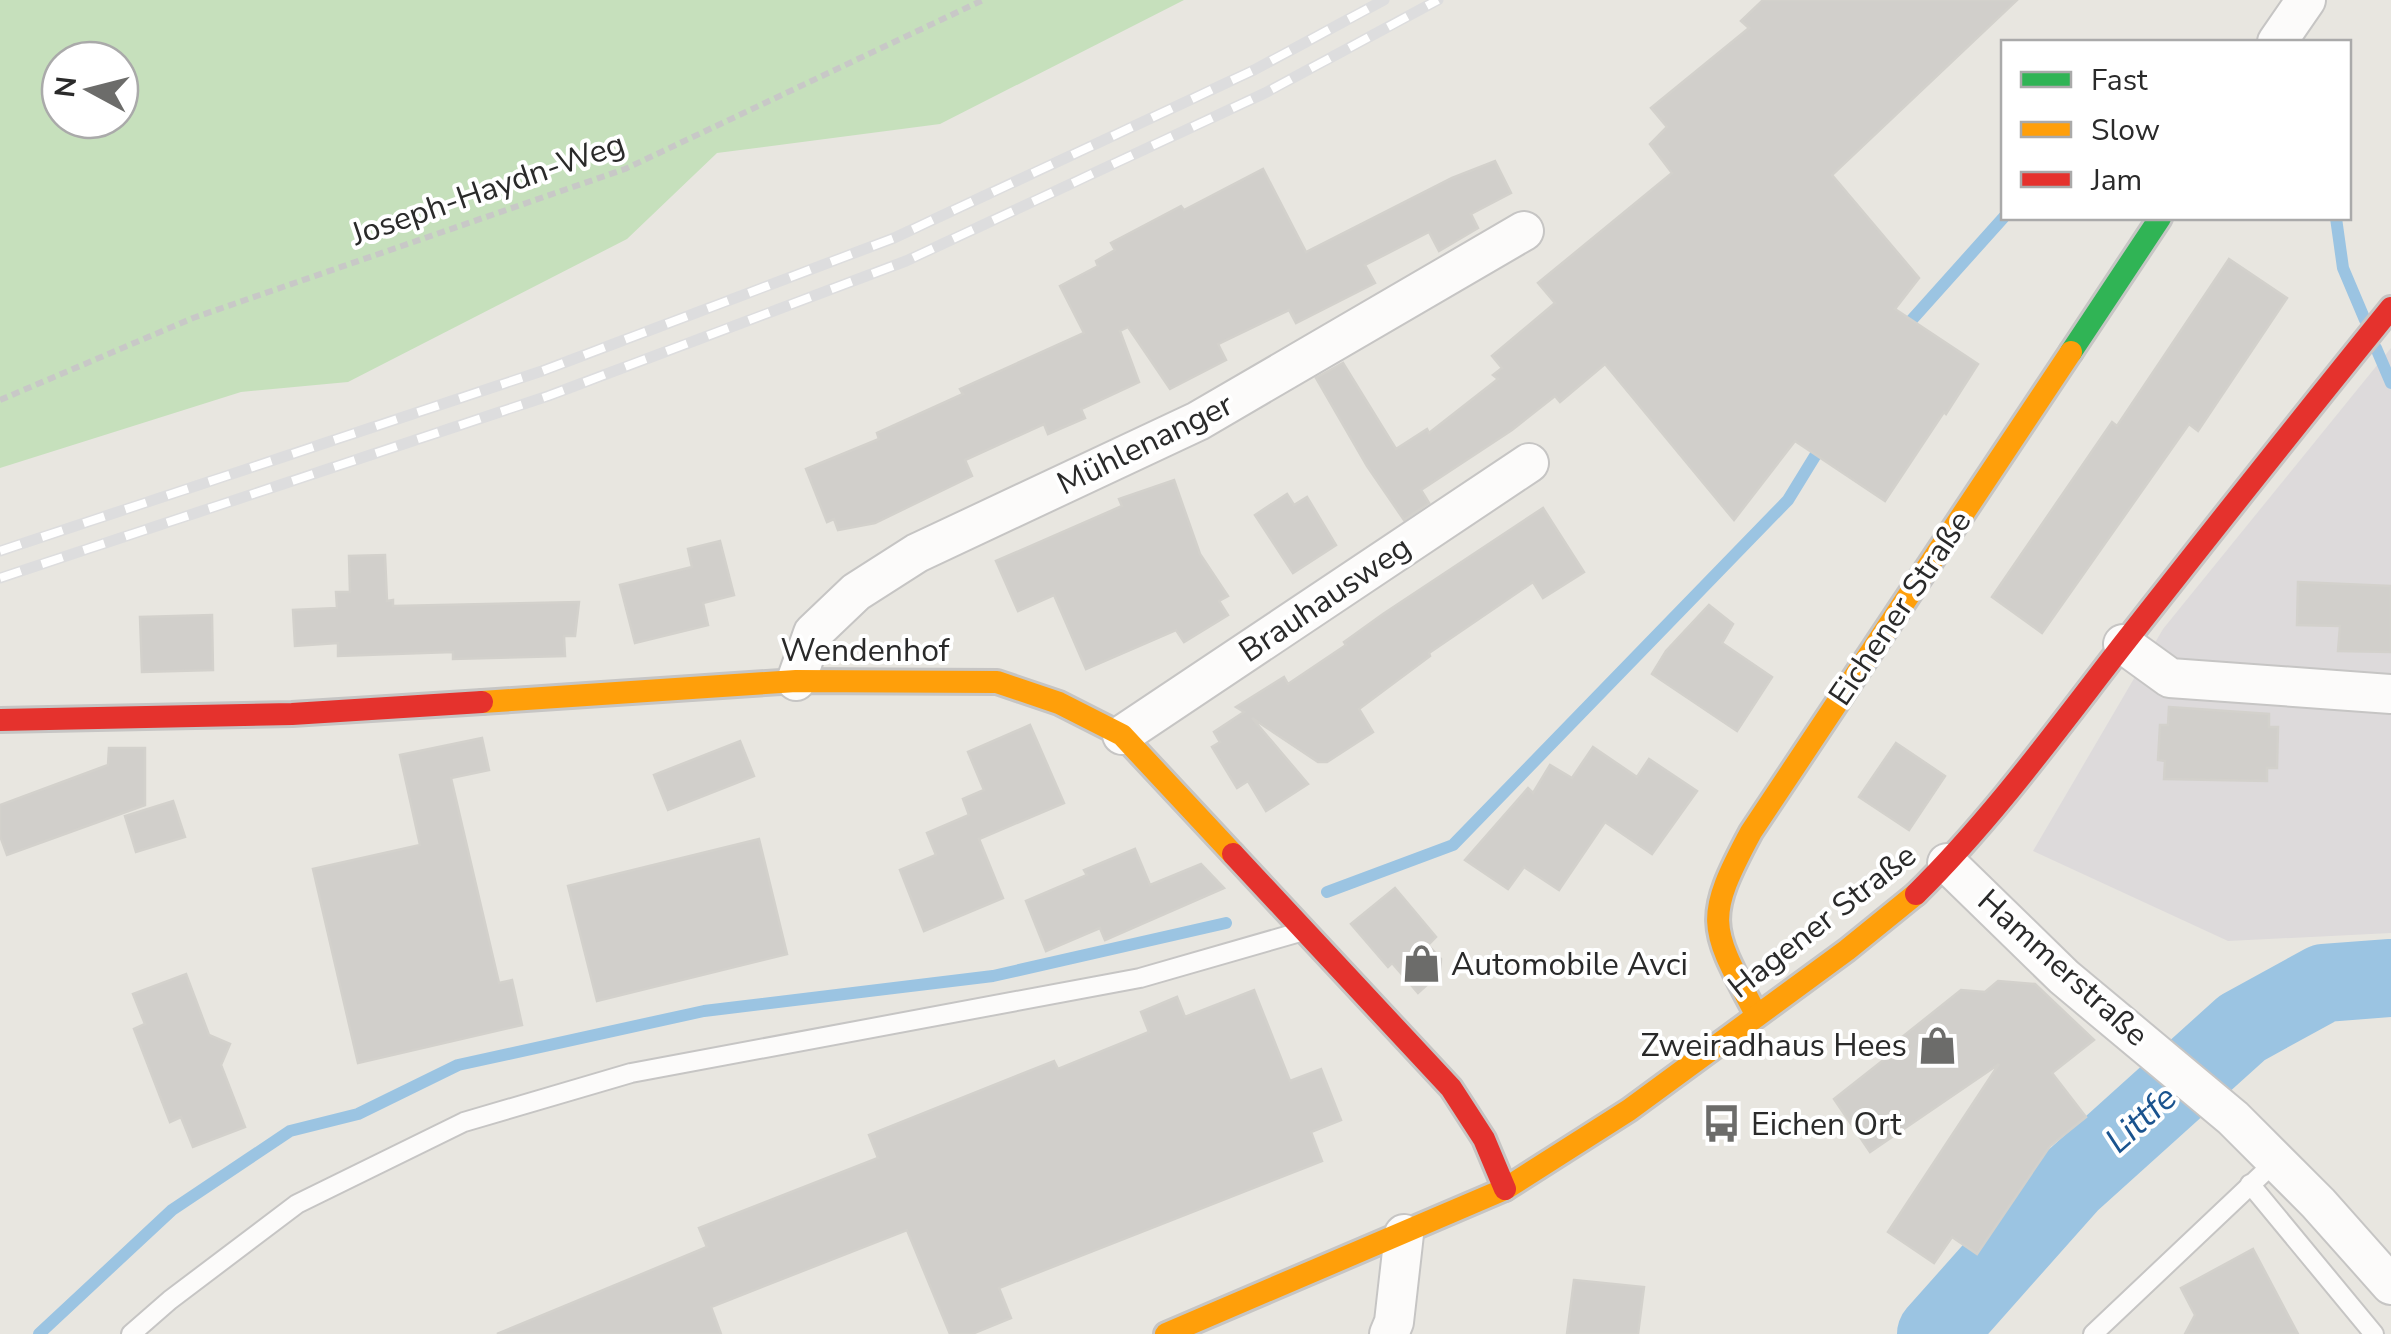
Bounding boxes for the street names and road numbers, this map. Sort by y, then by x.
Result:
street label: Joseph-Haydn-Weg [345,122,630,256]
street label: Mühlenanger [1050,383,1240,505]
street label: Eichener Straße [1819,502,1981,714]
street label: Brauhausweg [1231,526,1419,672]
street label: Wendenhof [781,629,951,672]
street label: Hagener Straße [1719,834,1925,1008]
street label: Hammerstraße [1968,880,2158,1056]

